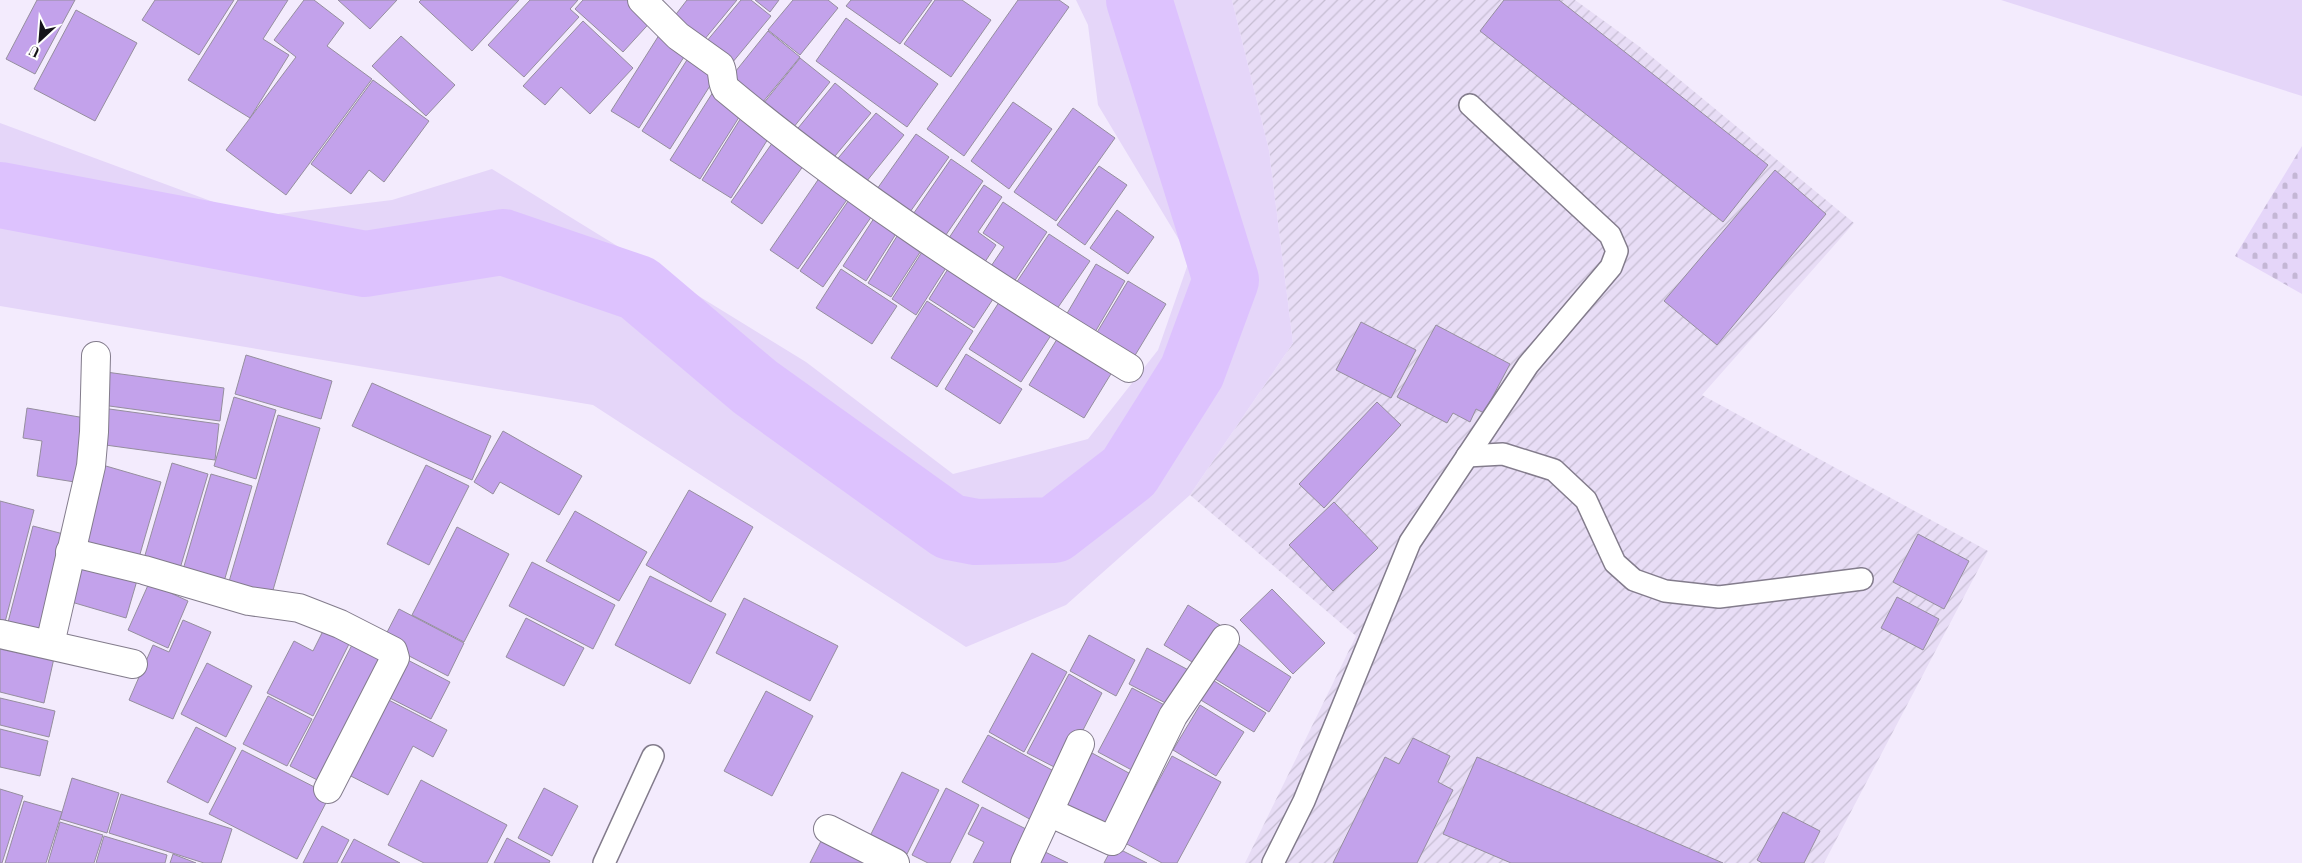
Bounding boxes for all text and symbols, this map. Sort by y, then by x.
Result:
north arrow [15,15,65,65]
text: U [25,41,43,63]

